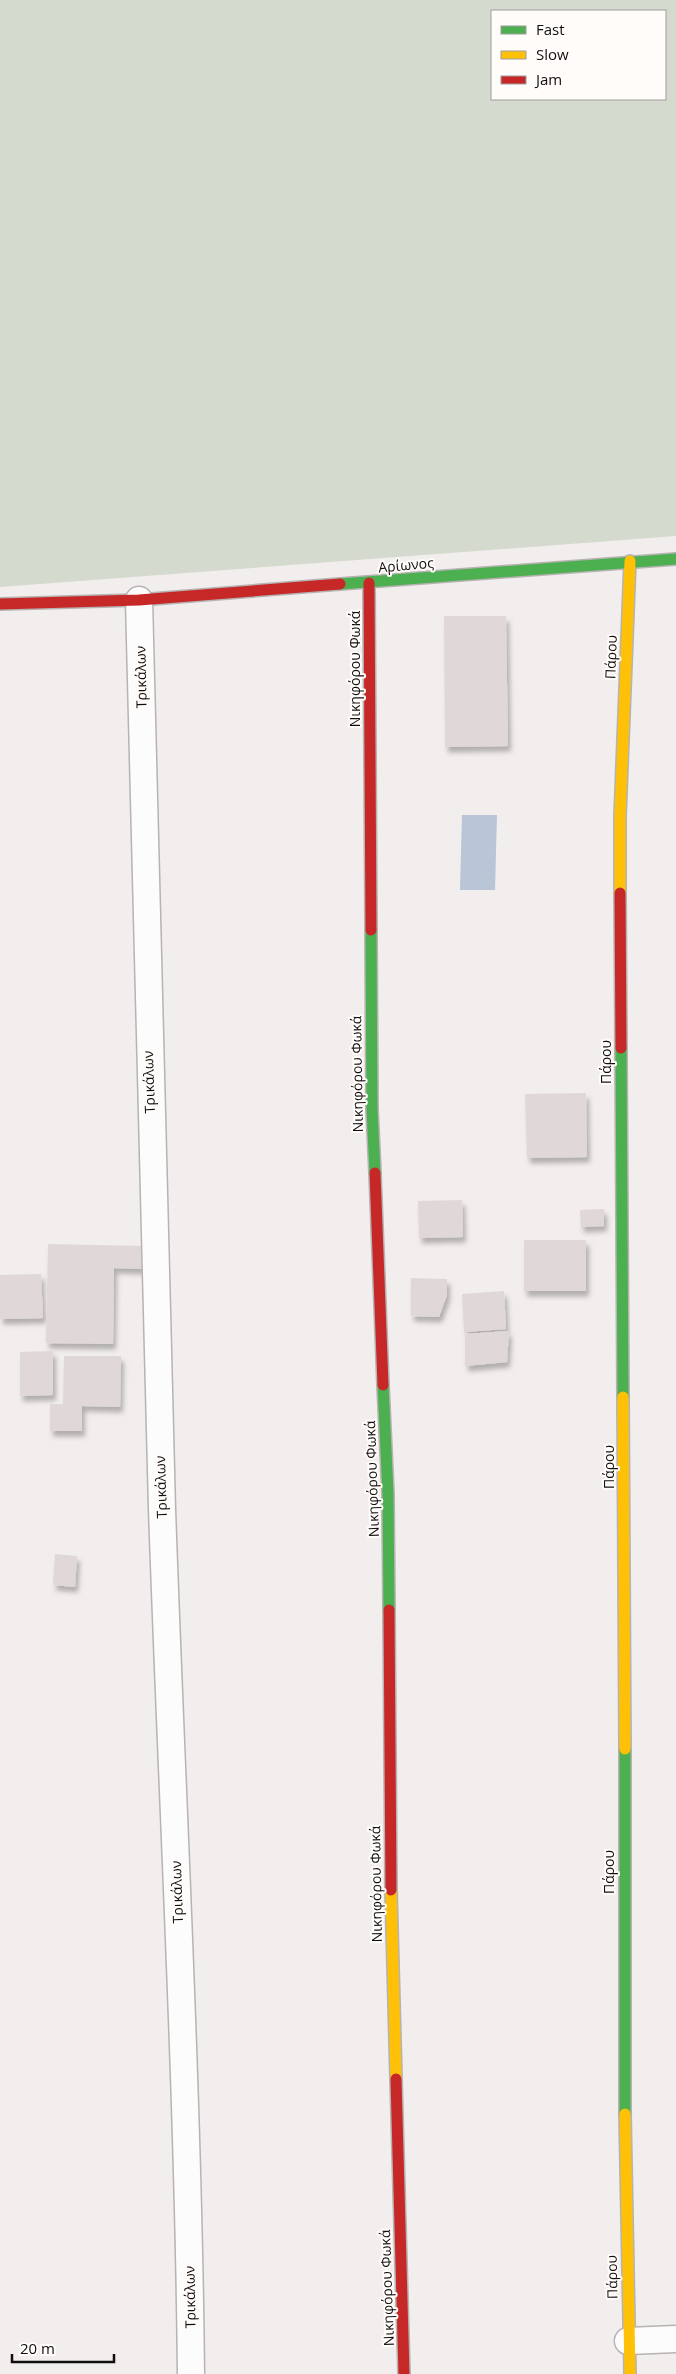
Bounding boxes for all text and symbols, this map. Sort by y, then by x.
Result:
legend [491,10,666,100]
text: Fast [536,19,565,39]
text: Slow [536,44,569,64]
text: Jam [534,69,562,89]
street label: Αρίωνος [377,553,435,576]
street label: Νικηφόρου Φωκά [345,610,364,727]
street label: Πάρου [600,635,621,679]
street label: Τρικάλων [130,646,151,709]
street label: Νικηφόρου Φωκά [346,1015,367,1132]
street label: Πάρου [596,1040,615,1084]
street label: Τρικάλων [138,1050,159,1114]
street label: Νικηφόρου Φωκά [360,1420,383,1538]
street label: Πάρου [599,1445,618,1489]
street label: Τρικάλων [150,1455,171,1519]
street label: Νικηφόρου Φωκά [365,1825,386,1942]
street label: Πάρου [599,1850,618,1894]
street label: Τρικάλων [166,1860,187,1924]
street label: Νικηφόρου Φωκά [375,2229,398,2347]
street label: Πάρου [602,2255,621,2299]
street label: Τρικάλων [179,2266,200,2329]
scale bar [12,2332,115,2364]
text: 20 m [20,2338,55,2358]

